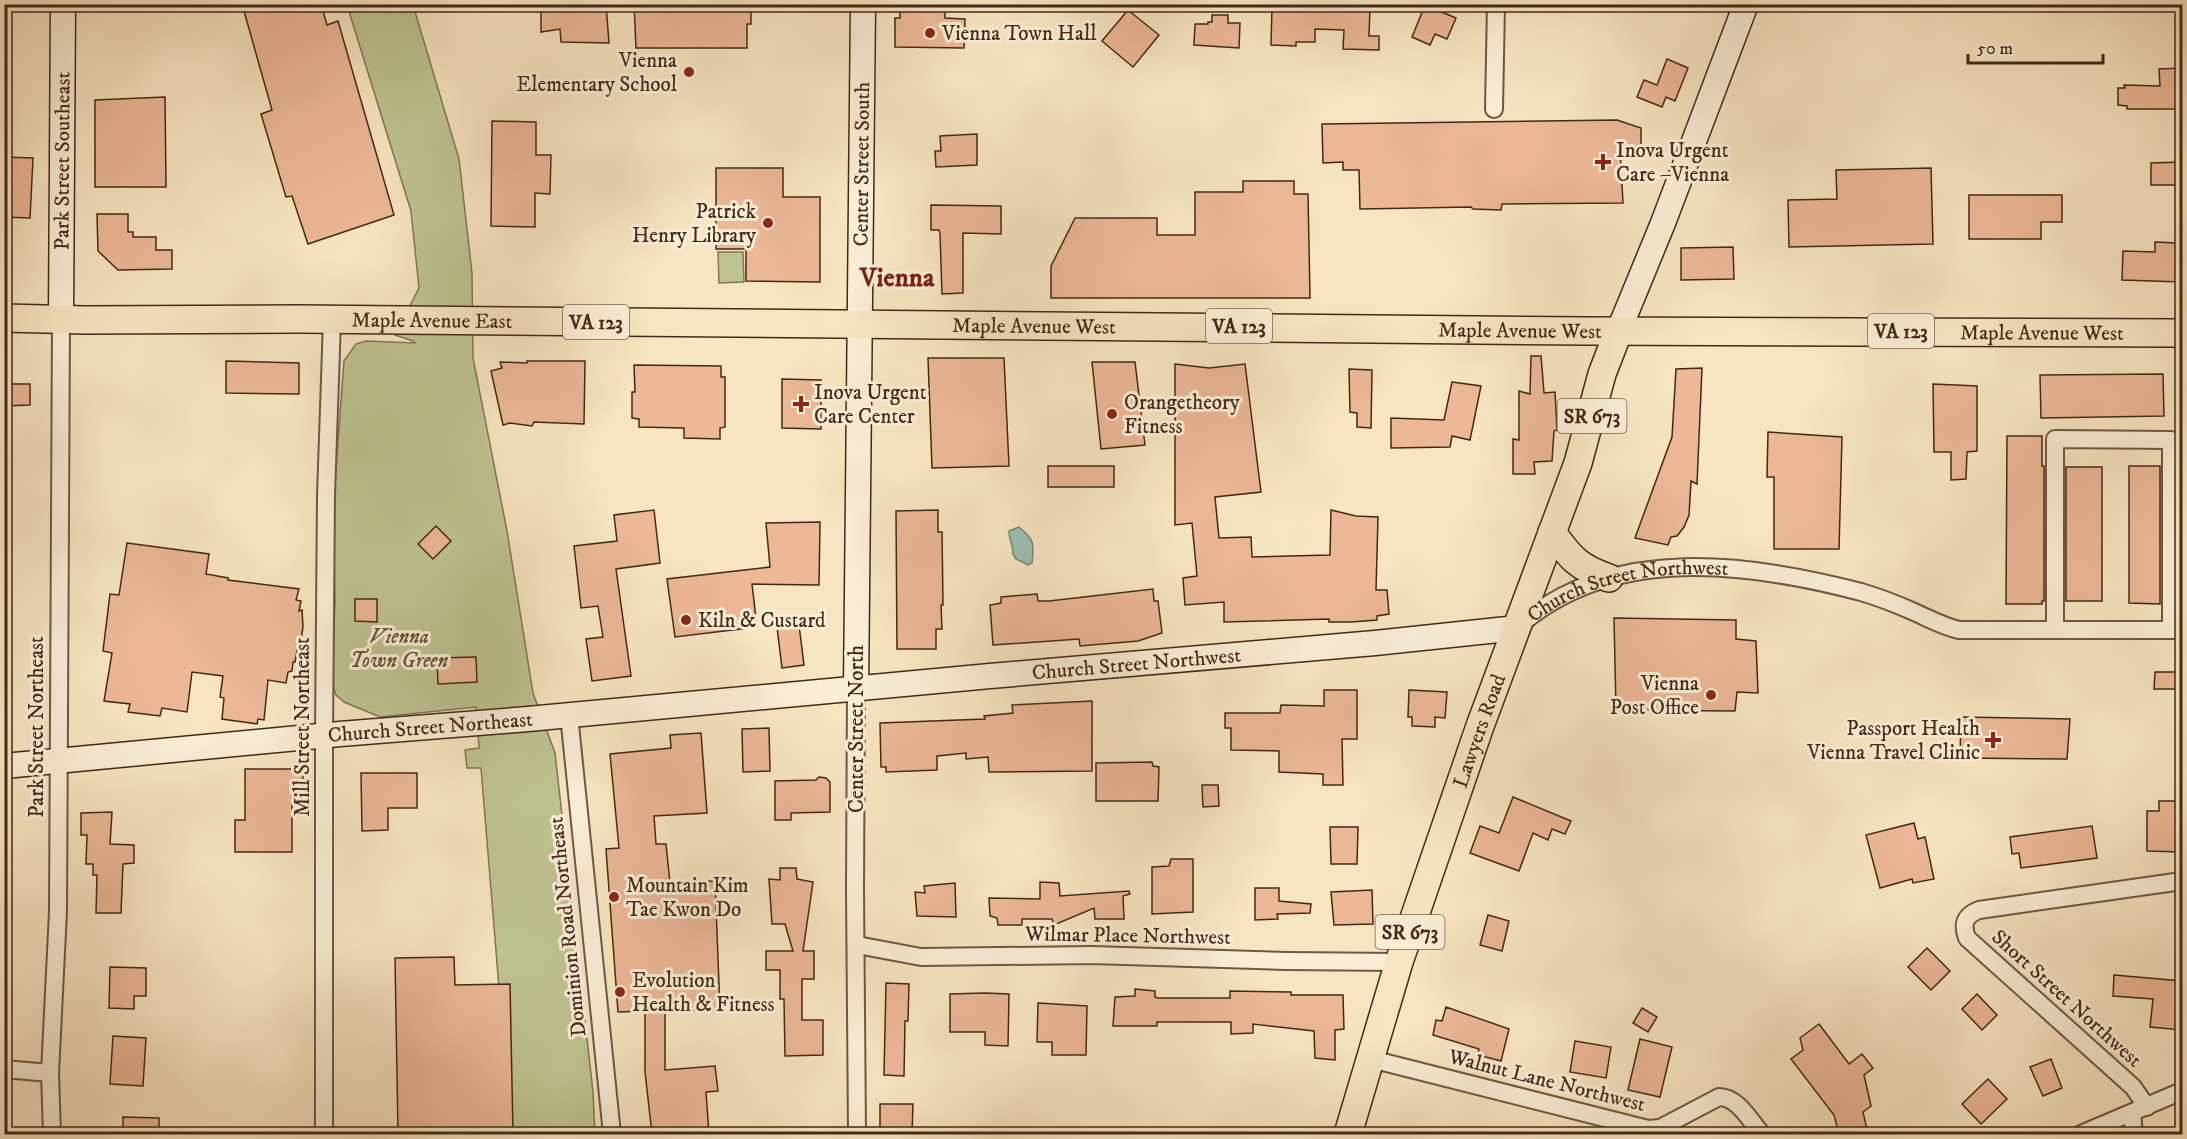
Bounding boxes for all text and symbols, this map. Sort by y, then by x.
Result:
place label: Vienna Town Hall [941,21,1097,47]
marker: Vienna Town Hall [923,26,937,40]
scale bar [1968,27,2103,65]
text: 50 m [1977,38,2013,60]
place label: Vienna Elementary School [516,48,678,98]
marker: Vienna Elementary School [682,65,696,79]
street label: Park Street Southeast [49,71,77,250]
street label: Center Street South [849,82,876,247]
place label: Inova Urgent Care –Vienna [1616,138,1729,188]
marker: Inova Urgent Care –Vienna [1594,153,1612,171]
place label: Patrick Henry Library [632,199,757,249]
marker: Patrick Henry Library [761,216,775,230]
district label: Vienna [859,261,935,295]
road number: VA 123 [563,305,629,339]
street label: Maple Avenue East [351,307,513,335]
road number: VA 123 [1206,309,1272,343]
street label: Maple Avenue West [952,313,1116,341]
road number: VA 123 [1868,314,1934,348]
street label: Maple Avenue West [1438,318,1602,345]
street label: Maple Avenue West [1960,320,2124,347]
place label: Inova Urgent Care Center [814,380,927,430]
place label: Orangetheory Fitness [1124,390,1241,440]
marker: Inova Urgent Care Center [792,395,810,413]
road number: SR 673 [1558,399,1626,433]
marker: Orangetheory Fitness [1105,407,1119,421]
street label: Church Street Northwest [1522,555,1730,629]
place label: Kiln & Custard [698,608,826,634]
marker: Kiln & Custard [679,613,693,627]
park label: Vienna Town Green [350,624,448,674]
street label: Park Street Northeast [24,636,50,818]
street label: Mill Street Northeast [290,637,316,817]
street label: Church Street Northwest [1031,643,1242,686]
street label: Center Street North [844,645,870,813]
street label: Lawyers Road [1448,670,1512,791]
place label: Vienna Post Office [1610,671,1699,721]
marker: Vienna Post Office [1704,688,1718,702]
street label: Church Street Northeast [327,707,534,749]
place label: Passport Health Vienna Travel Clinic [1806,716,1980,766]
marker: Passport Health Vienna Travel Clinic [1984,731,2002,749]
street label: Dominion Road Northeast [543,815,592,1038]
place label: Mountain Kim Tae Kwon Do [626,873,749,923]
marker: Mountain Kim Tae Kwon Do [607,890,621,904]
road number: SR 673 [1376,915,1444,949]
street label: Wilmar Place Northwest [1024,921,1231,951]
street label: Short Street Northwest [1986,924,2147,1073]
place label: Evolution Health & Fitness [632,968,775,1018]
marker: Evolution Health & Fitness [613,985,627,999]
street label: Walnut Lane Northwest [1445,1044,1648,1118]

